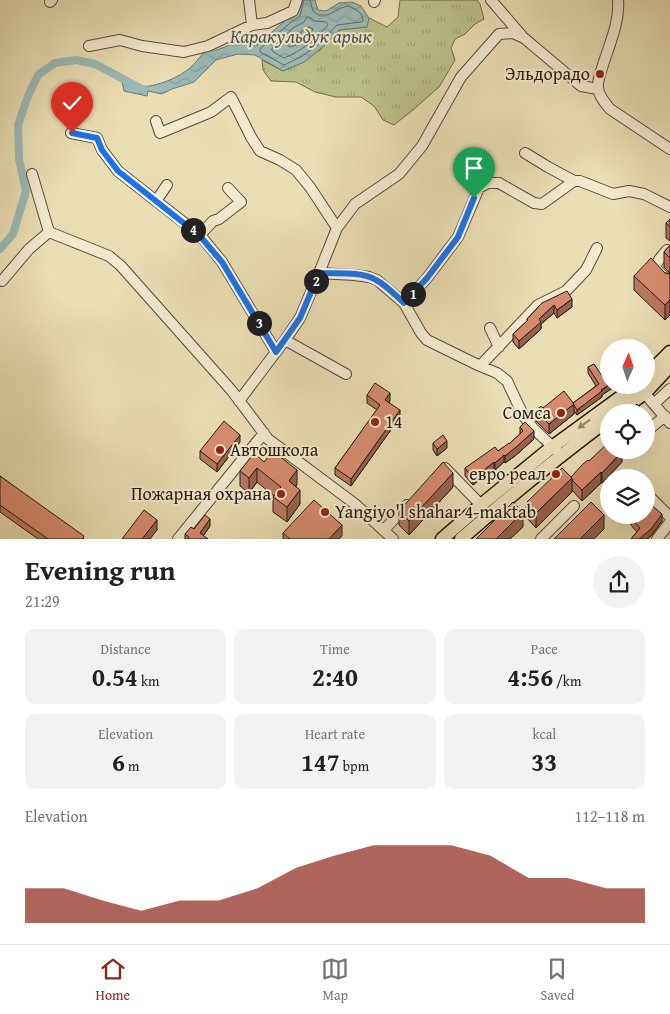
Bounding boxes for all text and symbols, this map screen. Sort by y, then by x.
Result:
water label: Каракульдук арык [230,22,372,50]
place label: Эльдорадо [505,60,590,87]
marker: Эльдорадо [594,68,606,80]
pin [51,82,93,133]
icon: check [58,89,86,117]
pin [453,147,495,198]
icon: arrive [460,154,488,182]
pin: 4 [180,218,206,242]
text: 4 [190,220,197,240]
pin: 2 [304,268,328,294]
text: 2 [313,271,320,291]
pin: 1 [400,282,426,306]
text: 1 [410,284,417,304]
pin: 3 [246,310,272,336]
text: 3 [256,313,263,333]
north arrow [600,339,655,394]
map controls [600,339,655,524]
place label: Сомса [503,399,551,426]
button: locate [600,404,655,459]
marker: Сомса [555,407,567,419]
place label: 14 [385,408,402,435]
marker: 14 [369,416,381,428]
one-way arrow [577,419,590,429]
place label: Автошкола [230,436,319,463]
marker: Автошкола [214,444,226,456]
place label: евро реал [469,460,546,487]
marker: евро реал [550,468,562,480]
button: layers [600,469,655,524]
place label: Пожарная охрана [131,480,271,507]
marker: Пожарная охрана [275,488,287,500]
place label: Yangiyo'l shahar 4-maktab [335,498,536,525]
marker: Yangiyo'l shahar 4-maktab [319,506,331,518]
text: Evening run [25,549,176,590]
button: share [593,556,645,608]
text: 21:29 [25,589,60,613]
text: Distance [101,639,151,659]
text: Time [320,639,350,659]
text: Pace [531,639,558,659]
text: 0.54 [92,659,138,695]
text: 2:40 [312,659,358,695]
text: 4:56 [507,659,553,695]
text: km [138,671,159,691]
text: /km [553,671,581,691]
text: Elevation [98,724,153,744]
text: Heart rate [305,724,365,744]
text: kcal [532,724,556,744]
text: 6 [112,744,125,780]
text: 147 [301,744,340,780]
text: 33 [531,744,557,780]
text: m [125,756,139,776]
text: bpm [340,756,369,776]
text: Elevation [25,804,88,828]
text: 112–118 m [575,804,645,828]
tab: Home [96,955,130,1005]
tab: Map [321,955,349,1005]
tab: Saved [540,955,574,1005]

